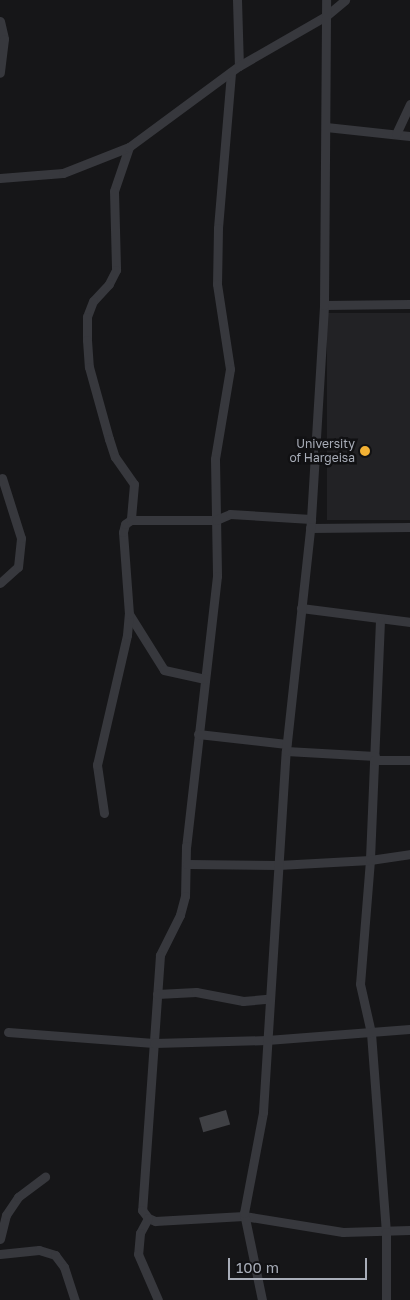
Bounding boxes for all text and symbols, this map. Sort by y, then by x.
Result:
place label: University of Hargeisa [289,437,355,465]
marker: University of Hargeisa [359,445,371,457]
scale bar [230,1248,369,1280]
text: 100 m [236,1258,279,1276]

